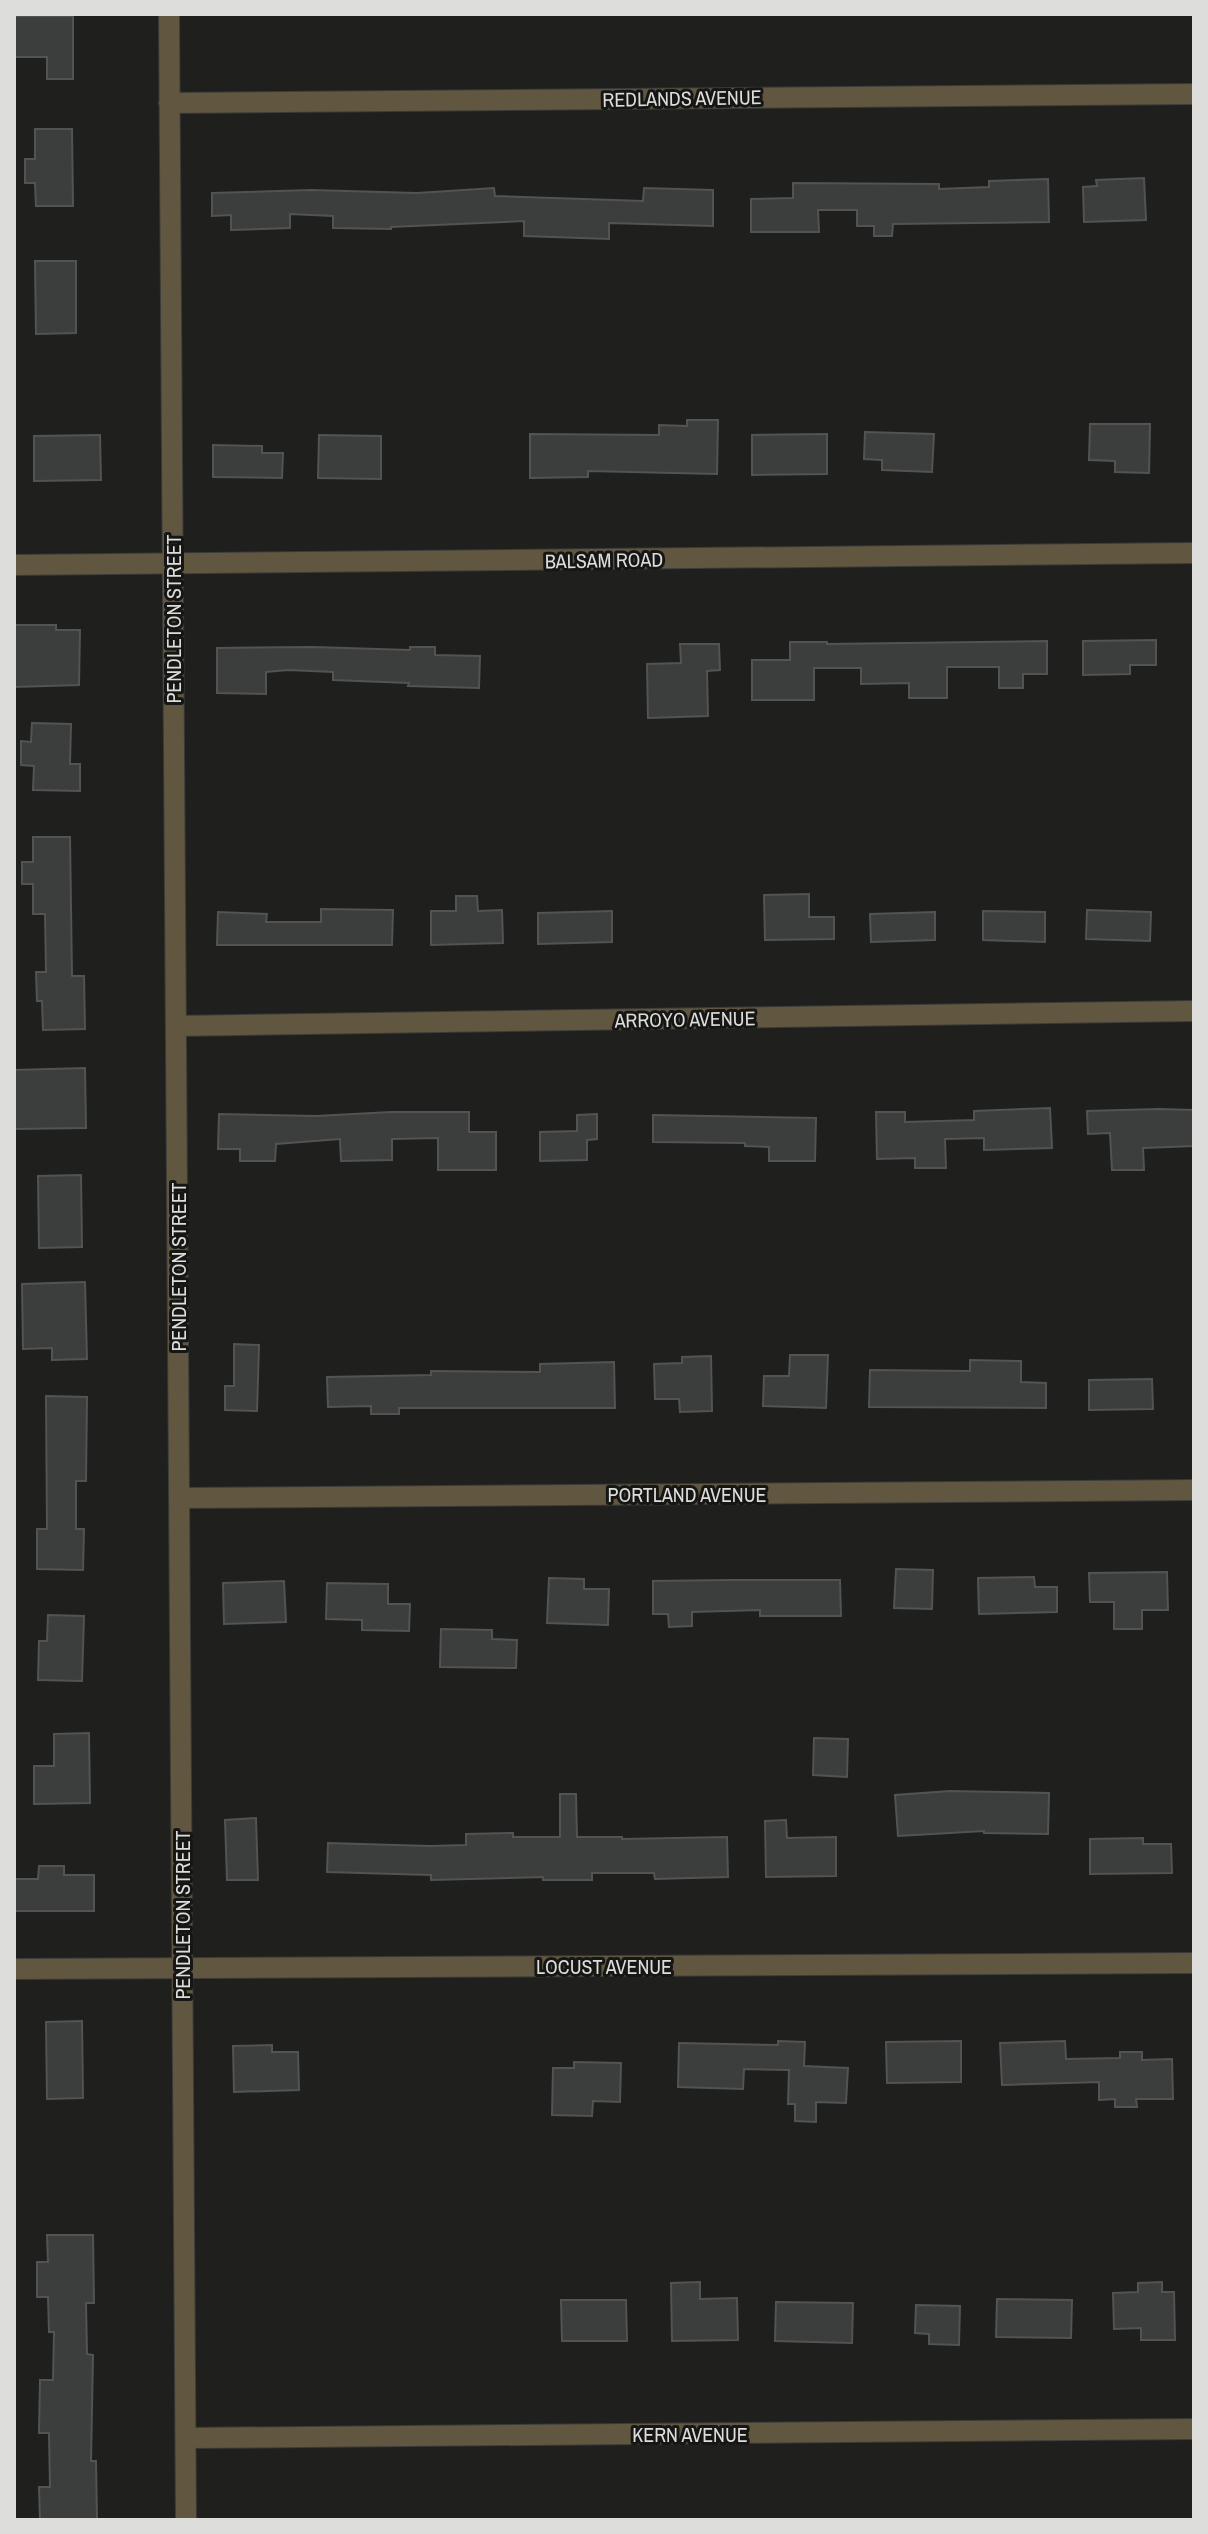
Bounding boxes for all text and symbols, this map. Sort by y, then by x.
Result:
street label: REDLANDS AVENUE [602,83,762,113]
street label: PENDLETON STREET [160,534,187,704]
street label: BALSAM ROAD [545,545,663,575]
street label: ARROYO AVENUE [613,1004,756,1034]
street label: PENDLETON STREET [165,1182,192,1352]
street label: PORTLAND AVENUE [608,1481,766,1508]
street label: PENDLETON STREET [169,1830,196,2000]
street label: LOCUST AVENUE [536,1953,672,1980]
street label: KERN AVENUE [632,2421,748,2448]

